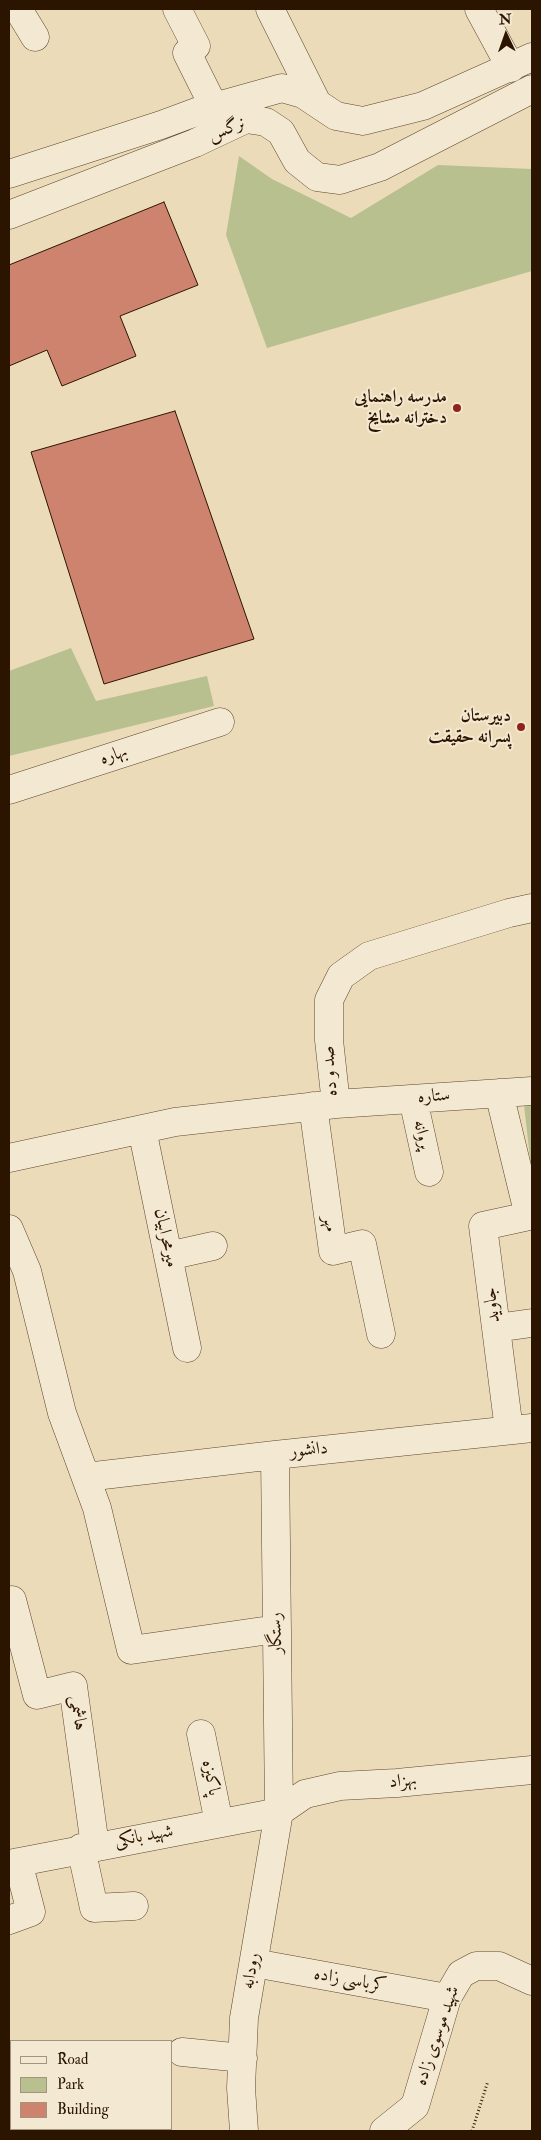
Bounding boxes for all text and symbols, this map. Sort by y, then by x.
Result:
north arrow [481,10,531,60]
text: N [498,11,512,28]
street label: نرگس [205,113,249,147]
place label: مدرسه راهنمایی دخترانه مشایخ [354,387,447,429]
marker: مدرسه راهنمایی دخترانه مشایخ [451,402,463,414]
place label: دبیرستان پسرانه حقیقت [428,706,511,749]
marker: دبیرستان پسرانه حقیقت [515,721,527,733]
street label: بهاره [98,741,130,771]
street label: صد و ده [318,1045,344,1097]
street label: ستاره [417,1085,451,1109]
street label: پروانه [407,1118,435,1152]
street label: میرمحرابیان [148,1207,182,1269]
street label: مهر [317,1215,341,1233]
street label: جاوید [480,1286,506,1324]
street label: دانشور [289,1438,329,1464]
street label: رستگار [266,1612,288,1654]
street label: هاشمی [64,1694,90,1732]
street label: پاکیزه [196,1758,224,1798]
street label: بهزاد [388,1770,418,1794]
street label: شهید بانکی [113,1821,175,1853]
street label: رودابه [238,1951,266,1991]
street label: کرباسی زاده [312,1964,388,1998]
street label: شهید موسوی زاده [411,1983,465,2089]
legend [10,2040,172,2130]
text: Road [57,2050,88,2069]
text: Park [57,2075,84,2094]
text: Building [57,2100,109,2119]

